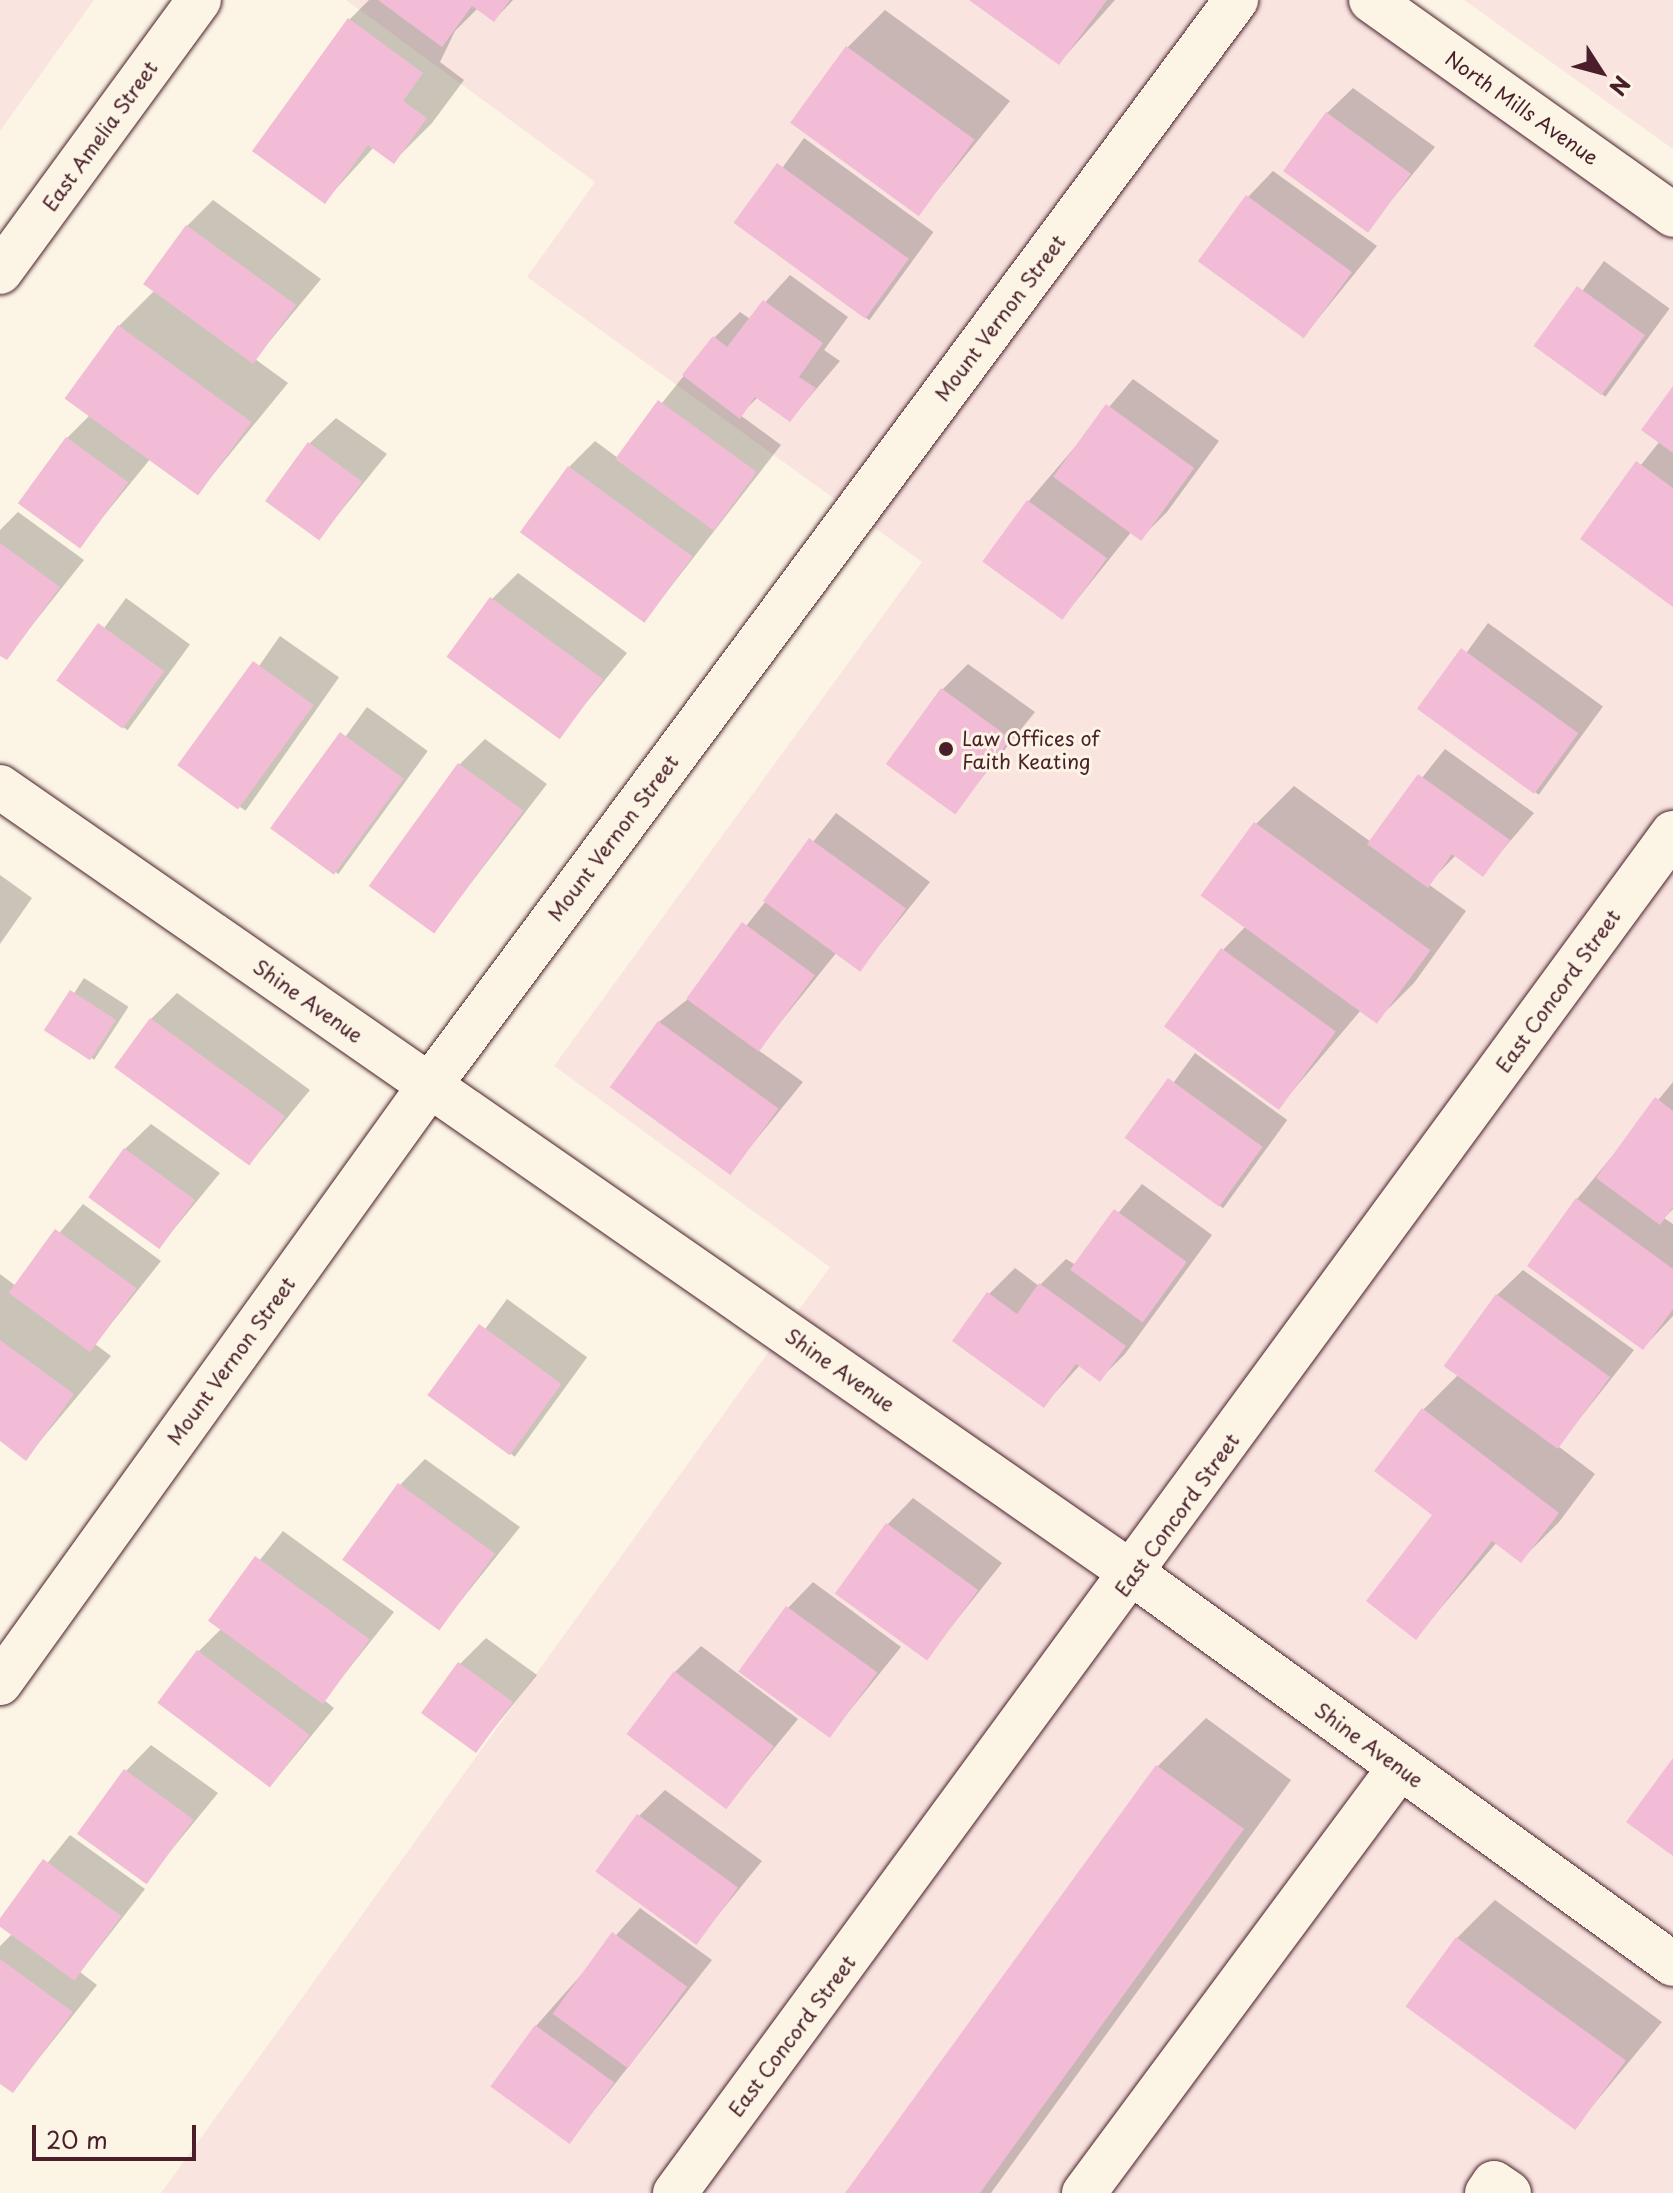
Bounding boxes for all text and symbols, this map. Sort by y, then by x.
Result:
north arrow [1561,32,1641,112]
street label: North Mills Avenue [1441,46,1603,170]
street label: East Amelia Street [37,55,163,217]
text: N [1602,70,1639,103]
street label: Mount Vernon Street [930,230,1070,406]
place label: Law Offices of Faith Keating [962,726,1100,773]
marker: Law Offices of Faith Keating [937,740,955,758]
street label: Mount Vernon Street [543,750,683,926]
street label: East Concord Street [1491,905,1625,1077]
street label: Shine Avenue [249,954,367,1048]
street label: Mount Vernon Street [162,1272,300,1450]
street label: Shine Avenue [781,1323,899,1417]
street label: East Concord Street [1110,1429,1244,1601]
street label: Shine Avenue [1310,1698,1428,1792]
street label: East Concord Street [724,1951,860,2121]
scale bar [36,2109,200,2159]
text: 20 m [46,2121,108,2157]

